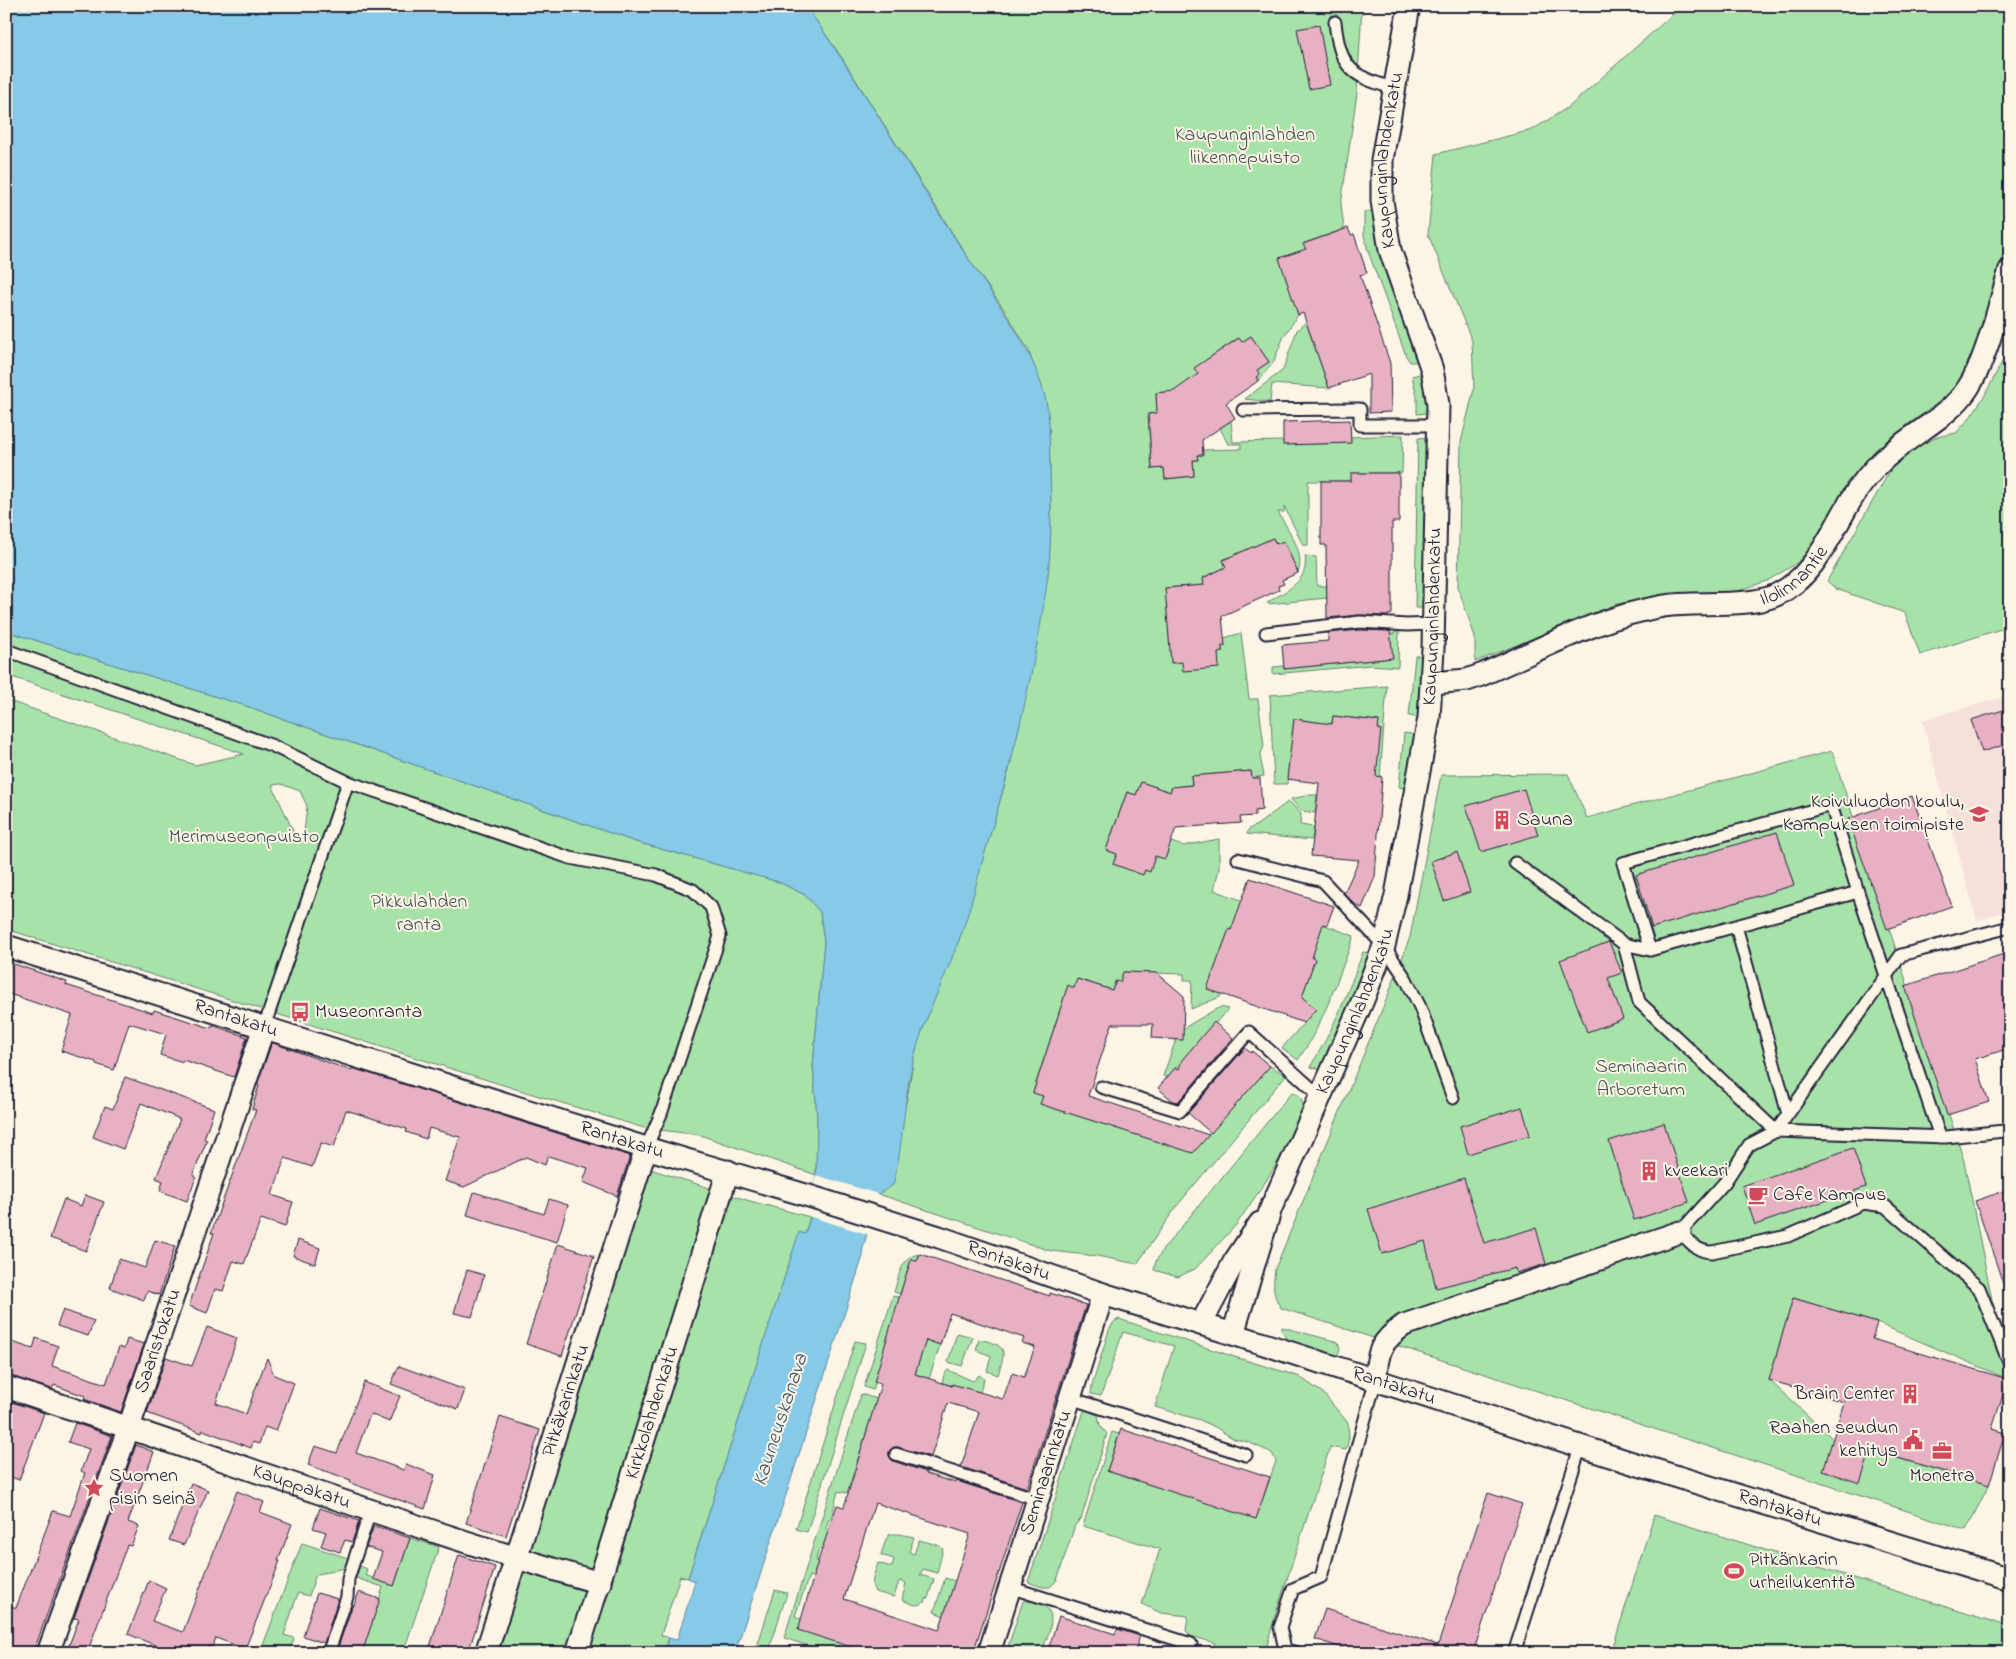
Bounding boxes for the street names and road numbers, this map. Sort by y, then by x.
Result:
street label: Kaupunginlahdenkatu [1368,70,1412,251]
street label: Kaupunginlahdenkatu [1415,527,1450,706]
street label: Ilolinnantie [1757,540,1836,614]
street label: Kaupunginlahdenkatu [1308,925,1402,1099]
street label: Rantakatu [190,992,282,1045]
street label: Rantakatu [576,1114,668,1167]
street label: Rantakatu [963,1233,1054,1289]
street label: Saaristokatu [127,1285,189,1397]
street label: Pitkäkarinkatu [535,1340,597,1460]
street label: Kirkkolahdenkatu [618,1342,687,1483]
street label: Rantakatu [1348,1359,1440,1413]
street label: Seminaarinkatu [1013,1407,1080,1539]
street label: Kauppakatu [248,1457,355,1517]
street label: Rantakatu [1734,1482,1826,1535]

